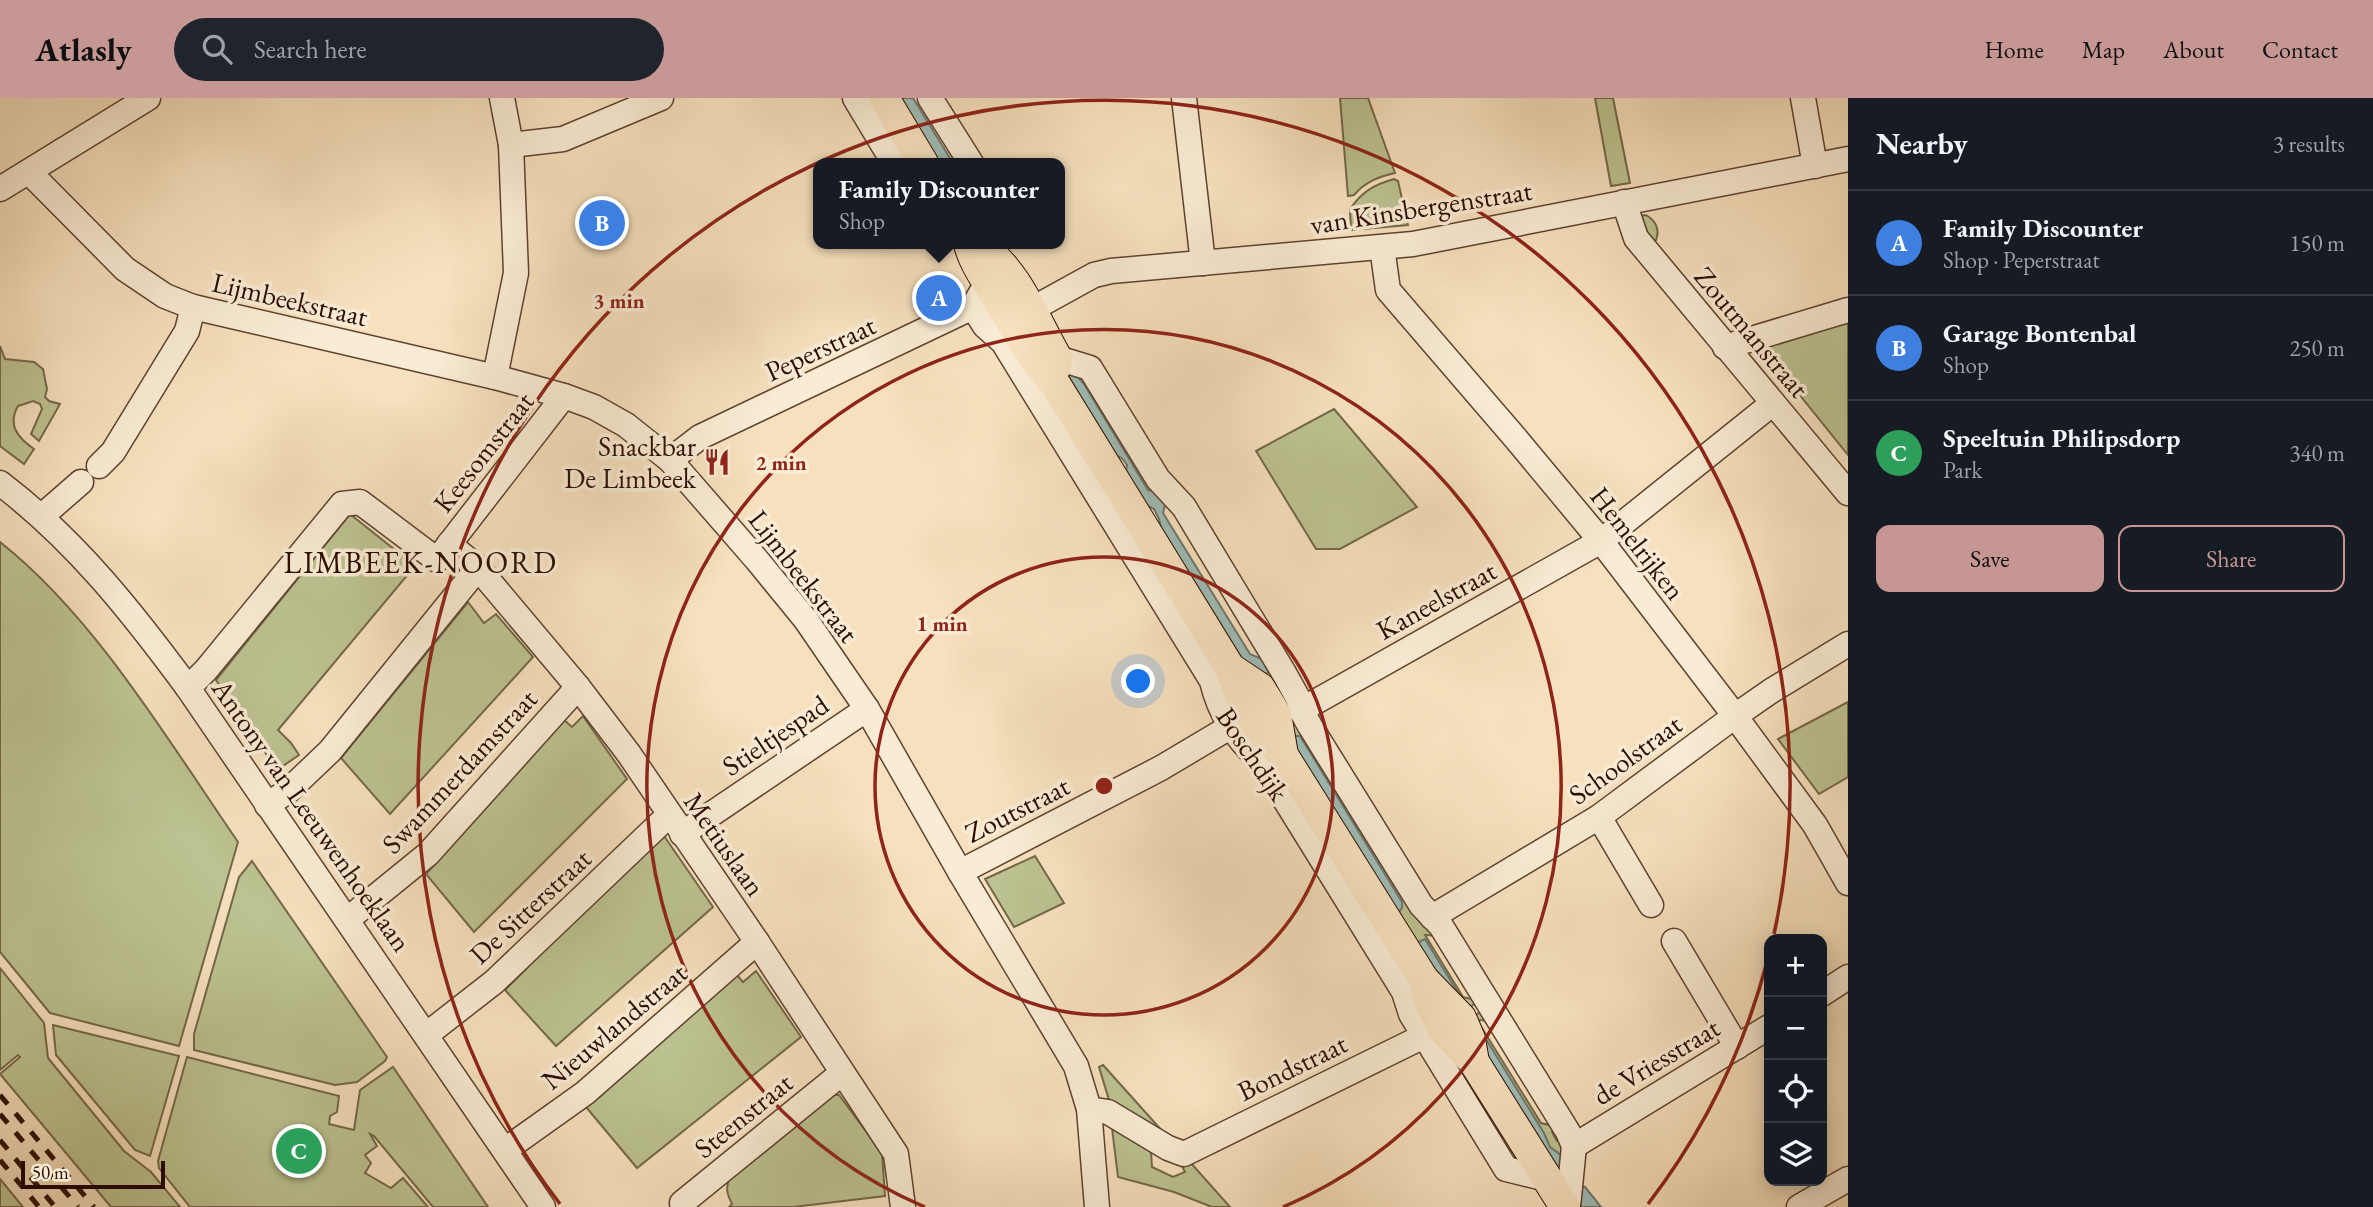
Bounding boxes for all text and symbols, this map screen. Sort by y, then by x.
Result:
search box [174,18,664,81]
text: Atlasly [35,28,132,71]
icon: search [198,30,236,68]
text: Search here [254,32,367,66]
text: Home [1984,34,2044,65]
text: Map [2082,34,2125,65]
text: About [2163,34,2224,65]
text: Contact [2262,34,2338,65]
text: Nearby [1876,124,1968,163]
text: 3 results [2273,129,2345,159]
popup [813,158,1065,249]
text: Family Discounter [839,172,1039,206]
street label: van Kinsbergenstraat [1308,172,1535,242]
pin: B [579,197,625,249]
text: Shop [839,206,885,236]
text: Family Discounter [1943,211,2143,245]
text: A [1891,228,1907,258]
text: 150 m [2289,228,2345,258]
text: Shop · Peperstraat [1943,245,2100,275]
street label: Zoutmanstraat [1687,259,1817,405]
street label: Lijmbeekstraat [209,264,372,334]
pin: A [916,272,962,324]
text: 3 min [593,287,645,314]
street label: Peperstraat [759,307,881,389]
text: Garage Bontenbal [1943,316,2136,350]
text: B [1892,333,1906,363]
text: 250 m [2289,333,2345,363]
text: Shop [1943,350,1989,380]
street label: Keesomstraat [425,384,542,520]
text: Speeltuin Philipsdorp [1943,421,2180,455]
place label: Snackbar De Limbeek [564,428,697,496]
text: C [1891,438,1907,468]
text: 340 m [2289,438,2345,468]
restaurant icon: Snackbar De Limbeek [702,447,732,477]
text: 2 min [755,449,807,476]
text: Park [1943,455,1982,485]
street label: Hemelrijken [1582,479,1694,607]
street label: Lijmbeekstraat [741,502,867,650]
button: Save [1876,525,2104,592]
button: Share [2118,525,2345,592]
district label: LIMBEEK-NOORD [284,543,558,582]
street label: Kaneelstraat [1370,552,1502,648]
text: 1 min [916,610,968,637]
your location [1121,664,1155,698]
street label: Antony van Leeuwenhoeklaan [204,671,420,959]
street label: Swammerdamstraat [373,681,545,861]
street label: Stieltjespad [715,686,836,784]
street label: Boschdijk [1209,700,1298,809]
street label: Schoolstraat [1561,706,1689,812]
street label: Zoutstraat [959,767,1076,851]
centre of rings [1092,774,1116,798]
street label: Metiuslaan [676,785,774,903]
street label: De Sitterstraat [462,840,599,972]
map controls [1764,934,1827,1186]
button: + [1764,934,1827,997]
street label: Nieuwlandstraat [534,955,694,1097]
button: − [1764,997,1827,1060]
street label: de Vriesstraat [1586,1009,1726,1113]
street label: Bondstraat [1231,1025,1353,1109]
button: locate [1764,1060,1827,1123]
street label: Steenstraat [686,1064,800,1166]
button: layers [1764,1123,1827,1186]
pin: C [276,1125,322,1177]
scale bar [21,1158,164,1190]
text: 50 m [32,1160,69,1185]

